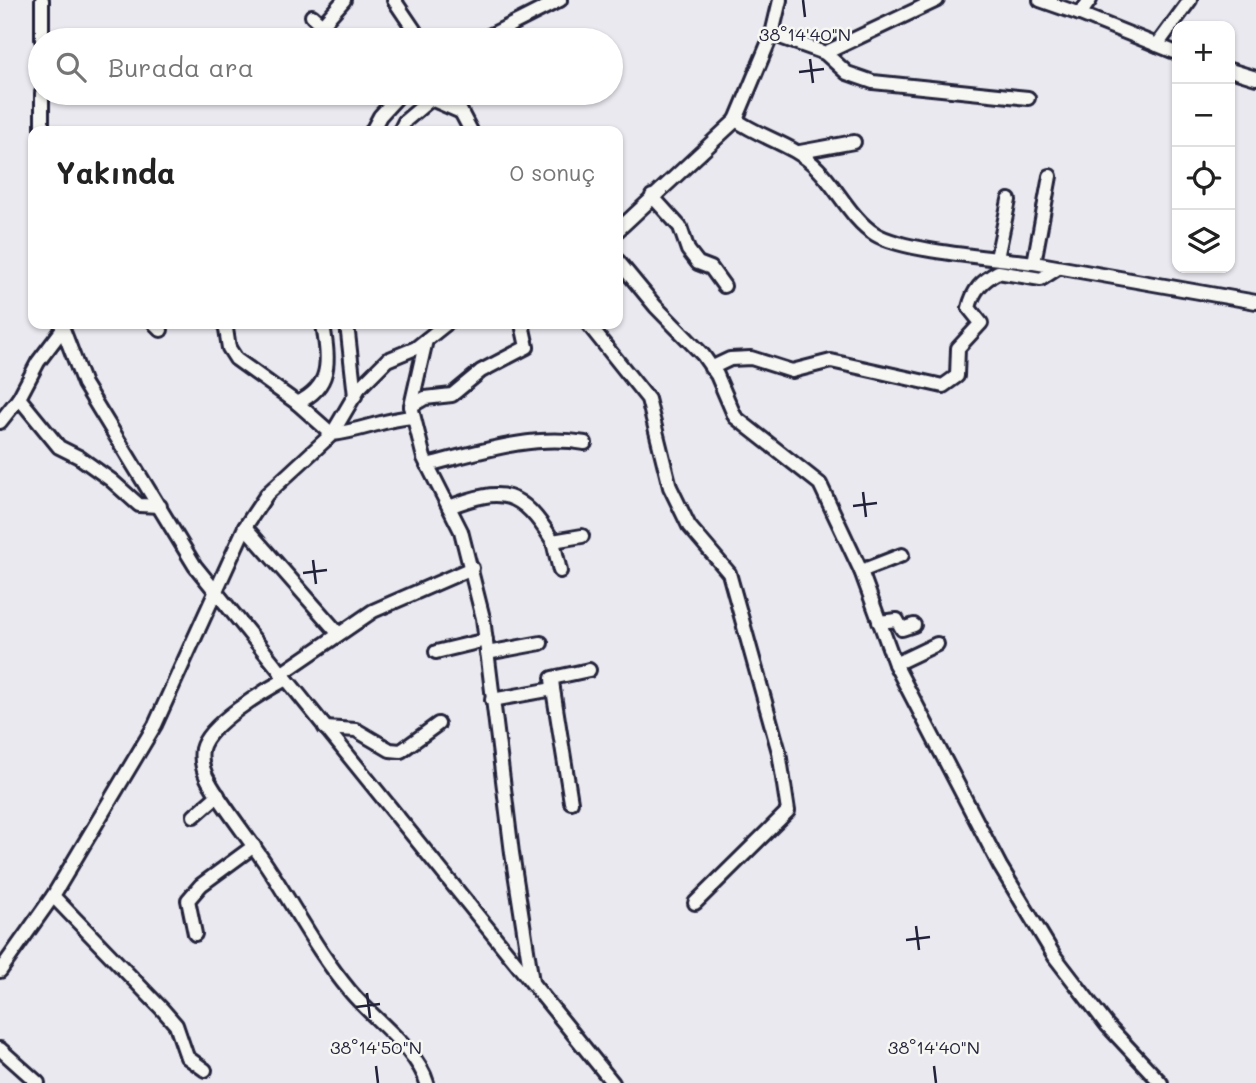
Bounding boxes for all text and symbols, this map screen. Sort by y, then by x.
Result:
map controls [1172,21,1235,273]
button: + [1172,21,1235,84]
text: 38°14'40"N [759,22,851,46]
search box [28,28,623,105]
icon: search [52,48,90,86]
text: Burada ara [108,50,254,84]
button: − [1172,84,1235,147]
button: locate [1172,147,1235,210]
text: Yakında [56,152,175,192]
text: 0 sonuç [510,157,595,187]
button: layers [1172,210,1235,273]
text: 38°14'50"N [330,1035,422,1059]
text: 38°14'40"N [888,1035,980,1059]

